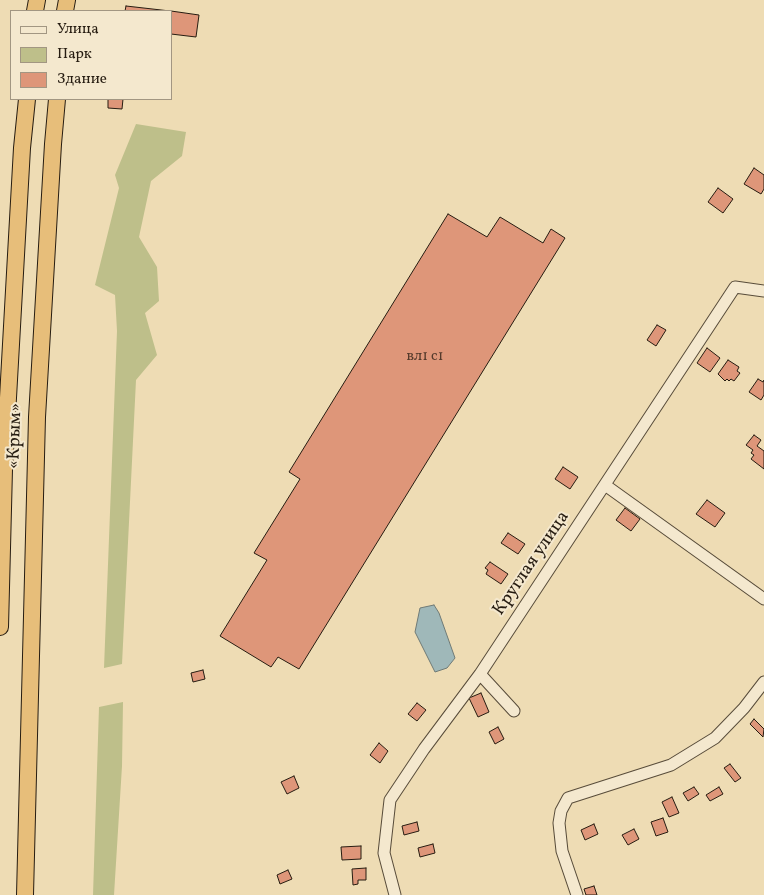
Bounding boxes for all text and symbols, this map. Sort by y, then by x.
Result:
legend [10,10,172,100]
text: Улица [57,19,99,40]
text: Парк [57,44,92,65]
text: Здание [57,69,107,90]
house number: вл1 с1 [406,348,444,366]
street label: «Крым» [4,403,28,469]
street label: Круглая улица [489,508,575,620]

